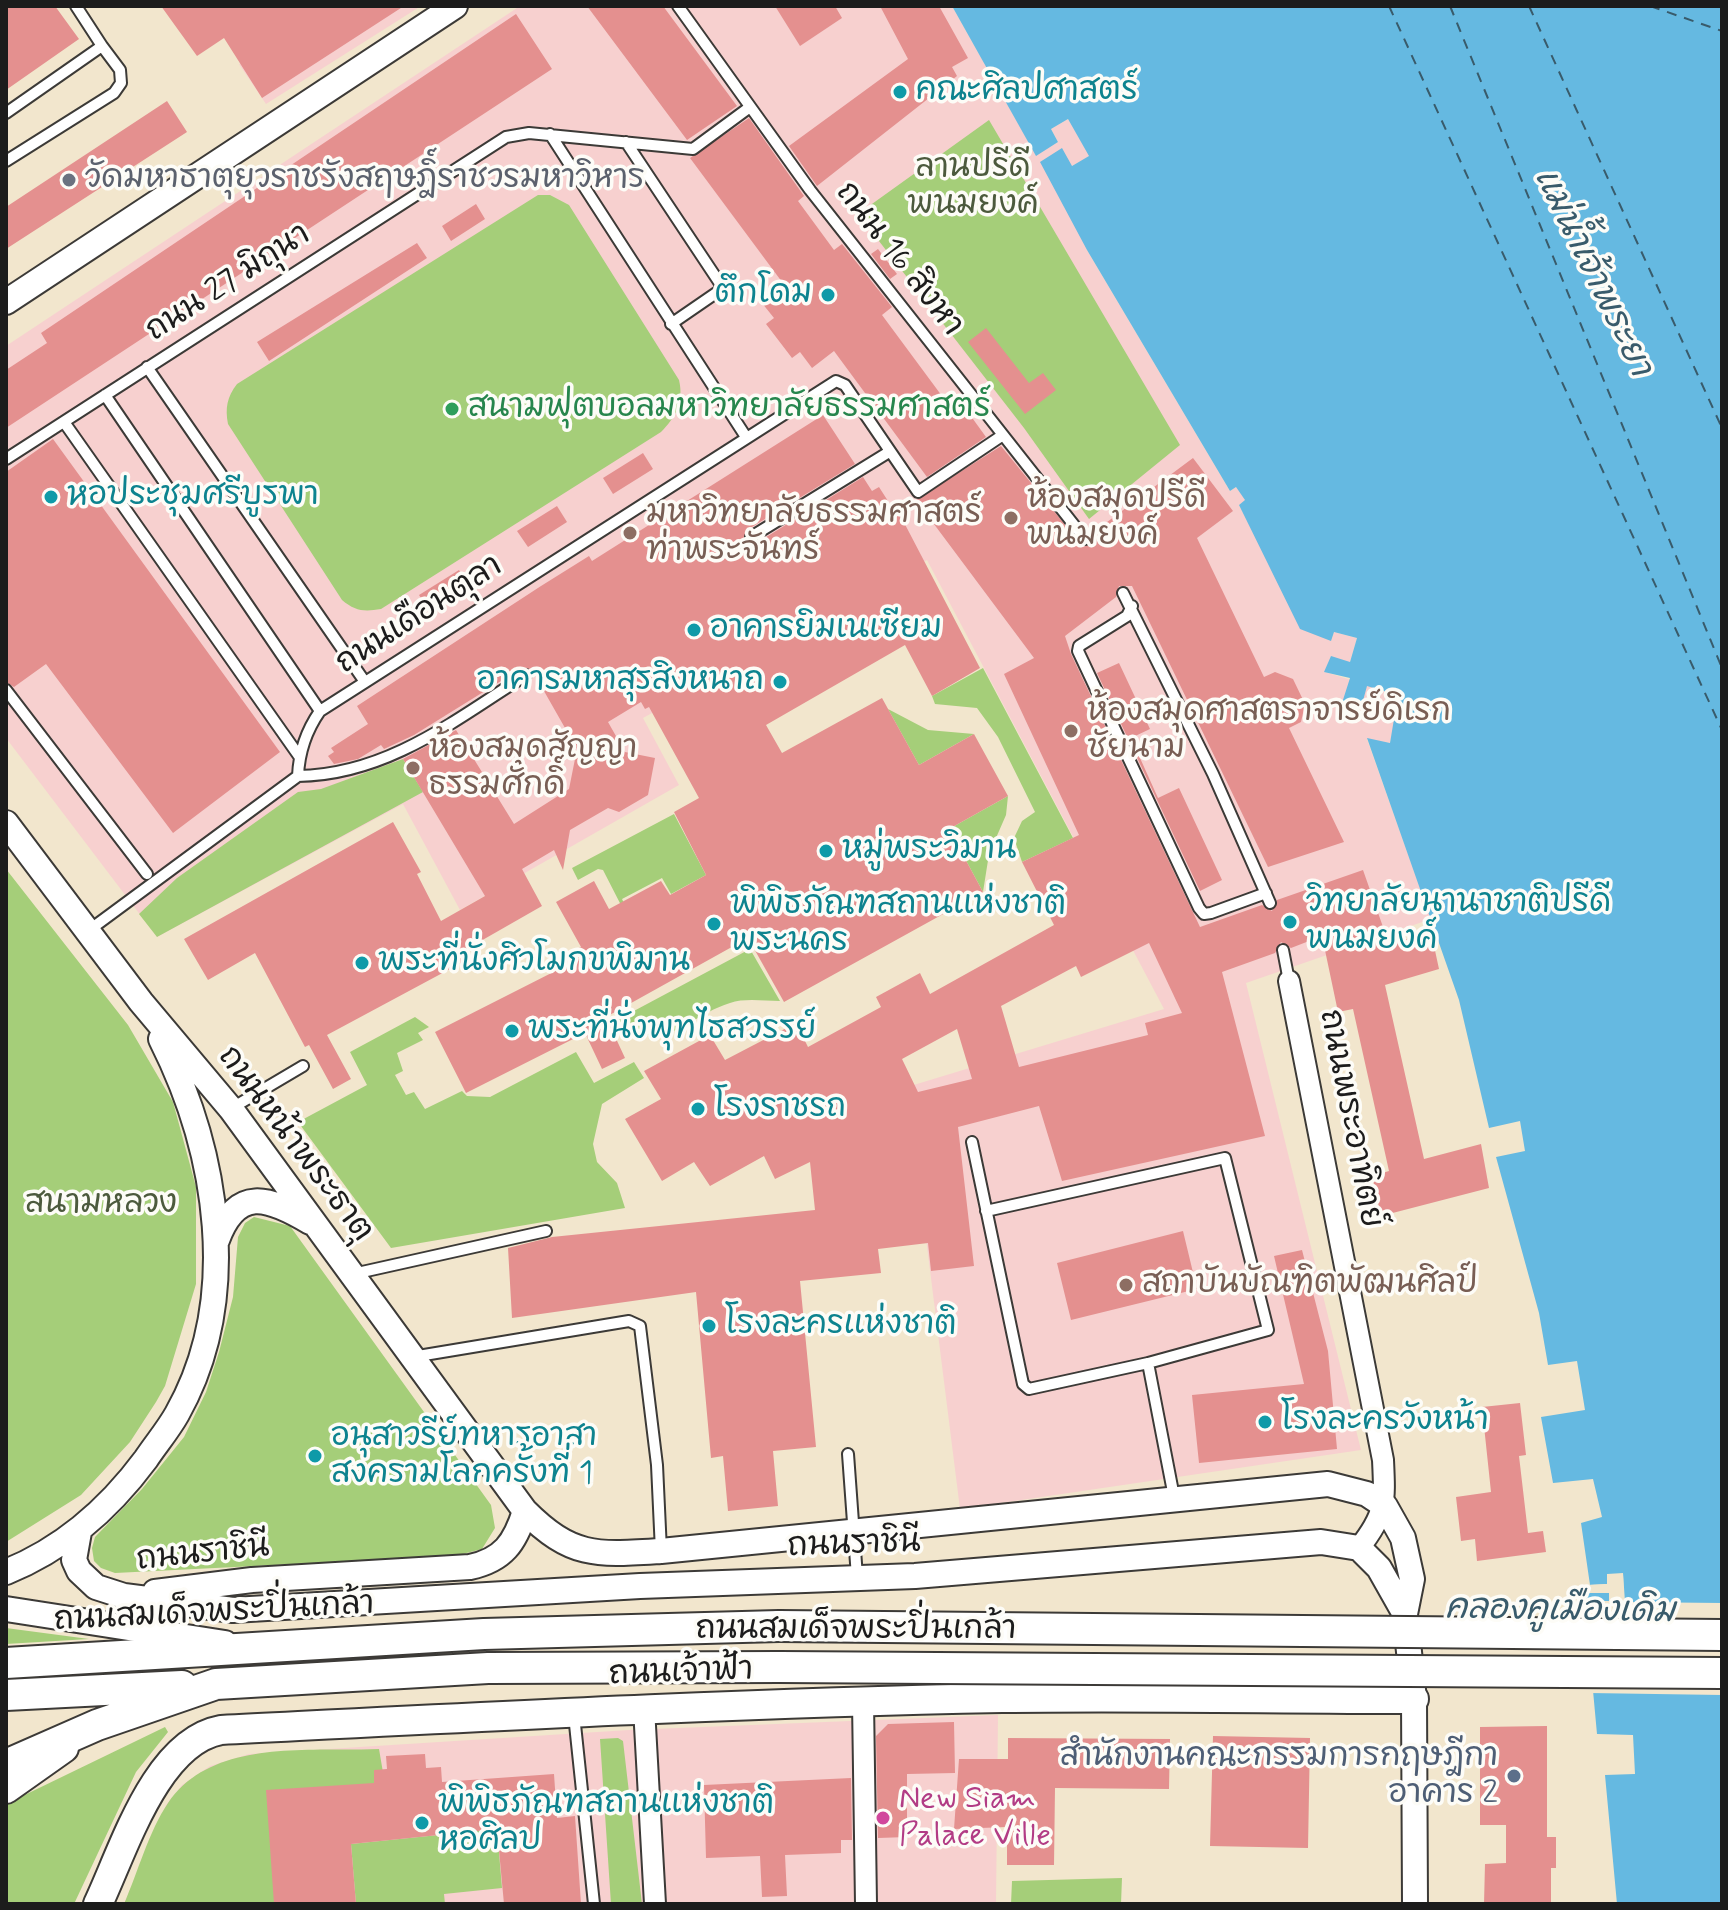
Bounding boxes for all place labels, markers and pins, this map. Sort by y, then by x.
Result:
place label: คณะศิลปศาสตร์ [916,73,1138,111]
marker: คณะศิลปศาสตร์ [891,83,909,101]
place label: วัดมหาธาตุยุวราชรังสฤษฎิ์ราชวรมหาวิหาร [85,161,645,199]
marker: วัดมหาธาตุยุวราชรังสฤษฎิ์ราชวรมหาวิหาร [60,171,78,189]
place label: ตึกโดม [714,276,812,314]
marker: ตึกโดม [819,286,837,304]
place label: สนามฟุตบอลมหาวิทยาลัยธรรมศาสตร์ [468,390,991,428]
marker: สนามฟุตบอลมหาวิทยาลัยธรรมศาสตร์ [443,400,461,418]
place label: หอประชุมศรีบูรพา [67,478,319,516]
place label: ห้องสมุดปรีดี พนมยงค์ [1027,481,1206,556]
marker: หอประชุมศรีบูรพา [42,488,60,506]
place label: มหาวิทยาลัยธรรมศาสตร์ ท่าพระจันทร์ [646,496,982,571]
marker: ห้องสมุดปรีดี พนมยงค์ [1002,509,1020,527]
marker: มหาวิทยาลัยธรรมศาสตร์ ท่าพระจันทร์ [621,524,639,542]
place label: อาคารยิมเนเซียม [710,611,942,649]
marker: อาคารยิมเนเซียม [685,621,703,639]
place label: อาคารมหาสุรสิงหนาถ [477,663,764,701]
marker: อาคารมหาสุรสิงหนาถ [771,673,789,691]
place label: ห้องสมุดศาสตราจารย์ดิเรก ชัยนาม [1087,694,1451,769]
marker: ห้องสมุดศาสตราจารย์ดิเรก ชัยนาม [1062,722,1080,740]
place label: ห้องสมุดสัญญา ธรรมศักดิ์ [429,731,637,806]
marker: ห้องสมุดสัญญา ธรรมศักดิ์ [404,759,422,777]
place label: หมู่พระวิมาน [842,832,1016,870]
marker: หมู่พระวิมาน [817,842,835,860]
place label: วิทยาลัยนานาชาติปรีดี พนมยงค์ [1306,885,1611,960]
place label: พิพิธภัณฑสถานแห่งชาติ พระนคร [730,887,1066,962]
marker: วิทยาลัยนานาชาติปรีดี พนมยงค์ [1281,913,1299,931]
marker: พิพิธภัณฑสถานแห่งชาติ พระนคร [705,915,723,933]
place label: พระที่นั่งศิวโมกขพิมาน [378,944,690,982]
marker: พระที่นั่งศิวโมกขพิมาน [353,954,371,972]
place label: พระที่นั่งพุทไธสวรรย์ [528,1012,817,1050]
marker: พระที่นั่งพุทไธสวรรย์ [503,1022,521,1040]
place label: โรงราชรถ [714,1090,846,1128]
marker: โรงราชรถ [689,1100,707,1118]
place label: สถาบันบัณฑิตพัฒนศิลป์ [1142,1266,1478,1304]
marker: สถาบันบัณฑิตพัฒนศิลป์ [1117,1276,1135,1294]
place label: โรงละครแห่งชาติ [725,1307,957,1345]
marker: โรงละครแห่งชาติ [700,1317,718,1335]
place label: โรงละครวังหน้า [1281,1403,1489,1441]
marker: โรงละครวังหน้า [1256,1413,1274,1431]
place label: อนุสาวรีย์ทหารอาสา สงครามโลกครั้งที่ 1 [331,1419,597,1494]
marker: อนุสาวรีย์ทหารอาสา สงครามโลกครั้งที่ 1 [306,1447,324,1465]
place label: สำนักงานคณะกรรมการกฤษฎีกา อาคาร 2 [1059,1739,1498,1814]
marker: สำนักงานคณะกรรมการกฤษฎีกา อาคาร 2 [1505,1767,1523,1785]
place label: New Siam Palace Ville [899,1781,1051,1856]
place label: พิพิธภัณฑสถานแห่งชาติ หอศิลป [438,1786,774,1861]
marker: New Siam Palace Ville [874,1809,892,1827]
marker: พิพิธภัณฑสถานแห่งชาติ หอศิลป [413,1814,431,1832]

